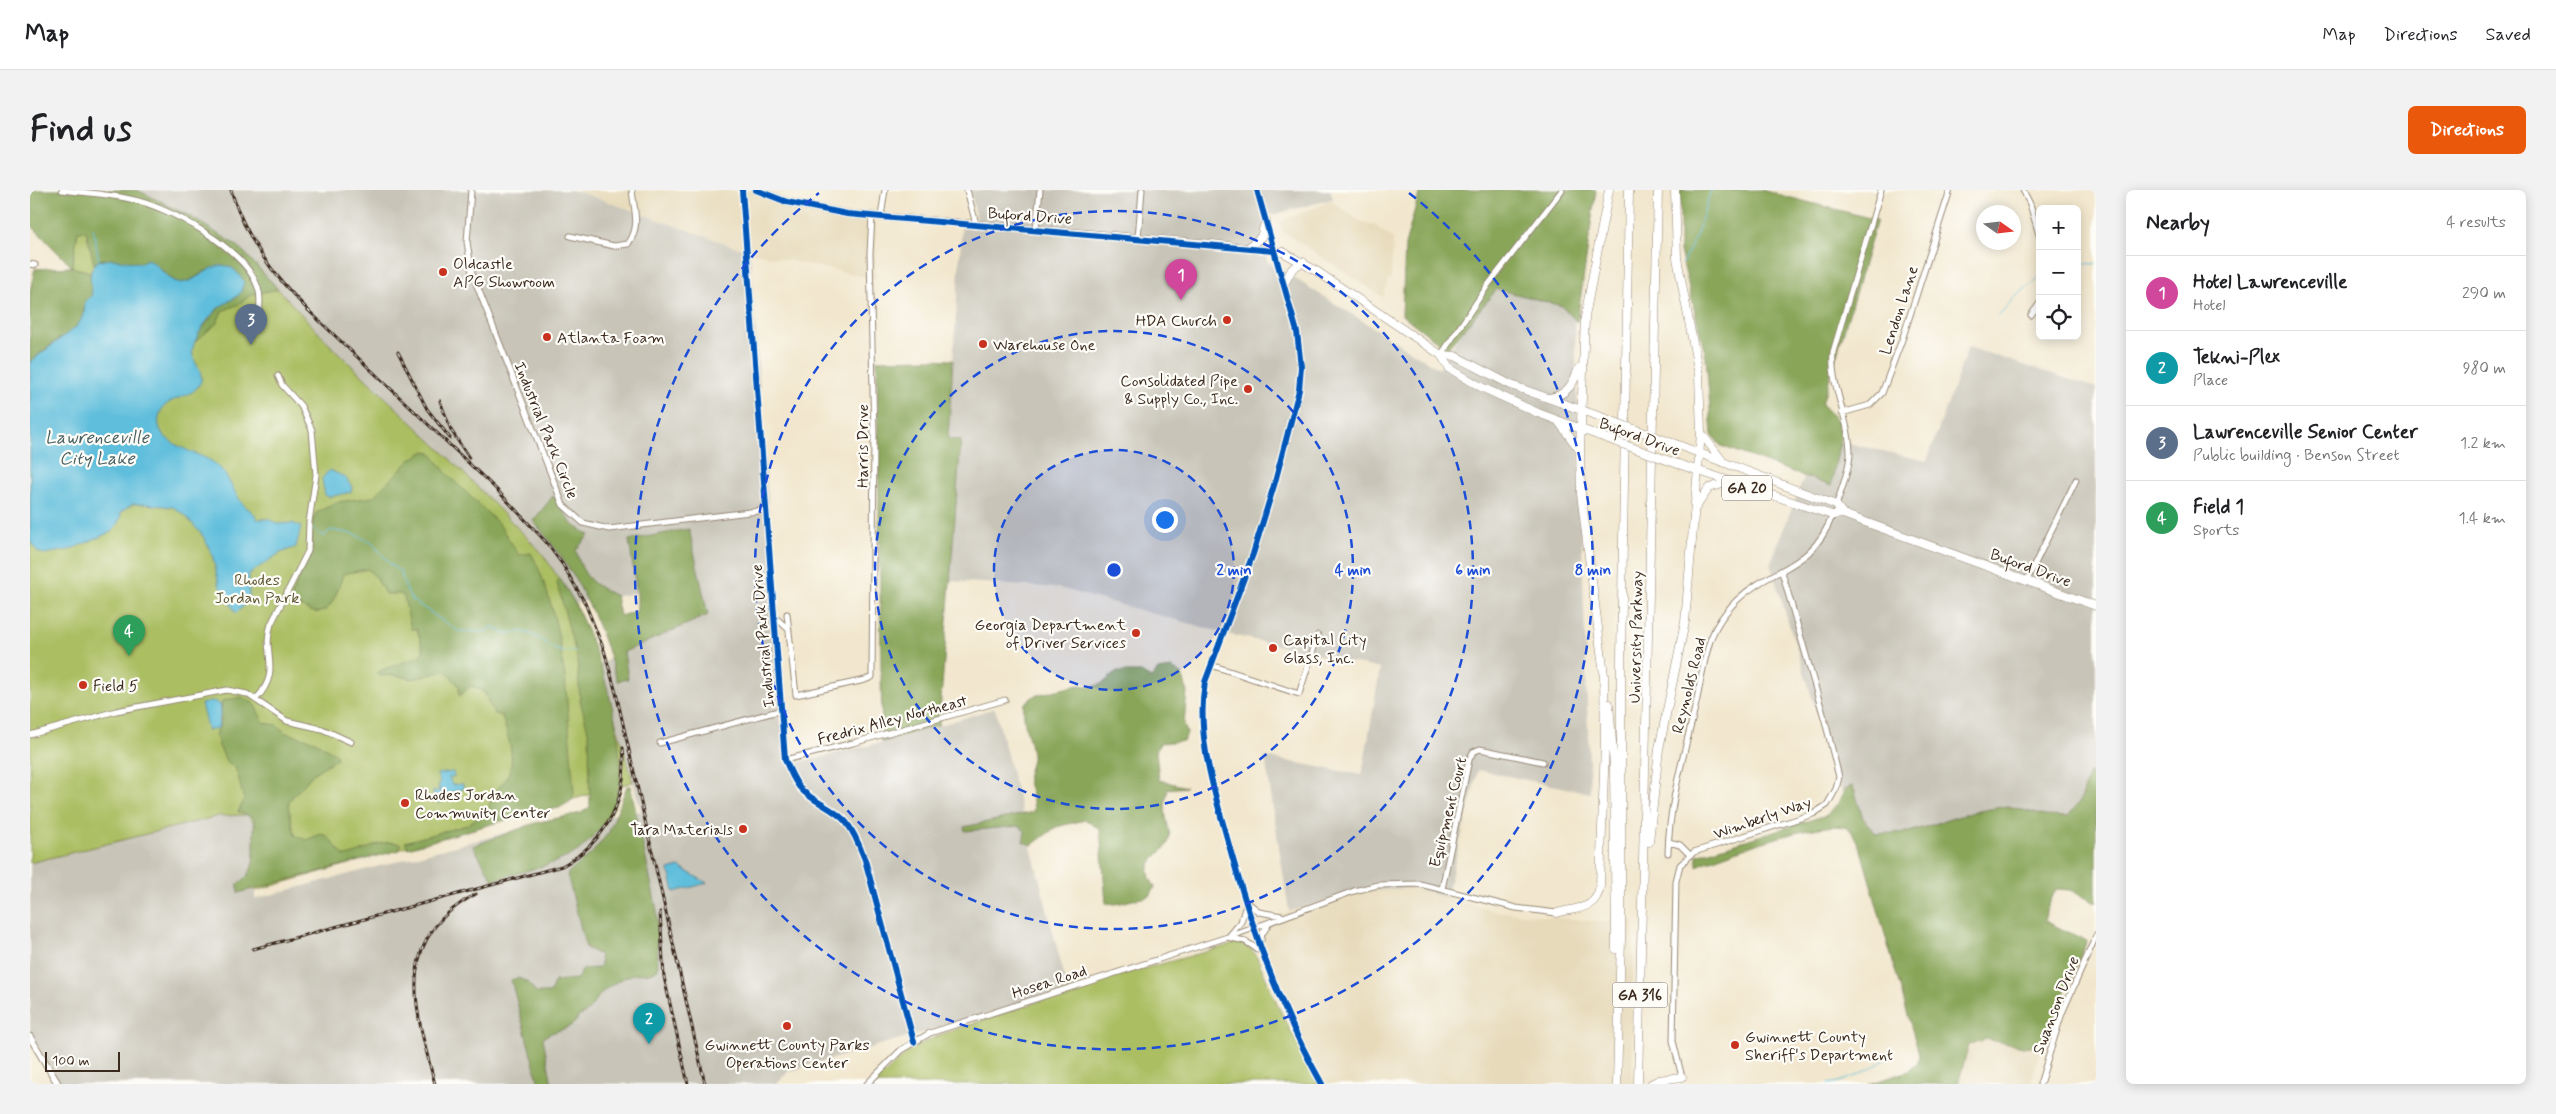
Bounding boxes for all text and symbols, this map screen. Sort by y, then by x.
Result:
text: Map [25,19,69,50]
text: Map [2323,23,2356,47]
text: Directions [2384,23,2458,47]
text: Saved [2486,23,2531,47]
button: Directions [2408,106,2526,154]
text: Find us [30,107,132,153]
street label: Buford Drive [987,203,1073,232]
north arrow [1976,205,2021,250]
map controls [2036,205,2081,340]
button: + [2036,205,2081,250]
text: Nearby [2146,209,2210,237]
text: 4 results [2446,212,2506,233]
button: − [2036,250,2081,295]
place label: Oldcastle APG Showroom [453,254,555,293]
pin: 1 [1165,259,1197,300]
street label: Lendon Lane [1875,263,1924,358]
marker: Oldcastle APG Showroom [437,266,449,278]
text: Hotel Lawrenceville [2193,270,2347,295]
text: 1 [2158,283,2166,304]
text: 290 m [2462,283,2506,304]
button: locate [2036,295,2081,340]
text: Hotel [2193,295,2226,316]
pin: 3 [235,304,267,345]
place label: HDA Church [1136,311,1217,332]
marker: HDA Church [1221,314,1233,326]
place label: Atlanta Foam [557,328,665,349]
marker: Atlanta Foam [541,331,553,343]
place label: Warehouse One [993,335,1096,356]
marker: Warehouse One [977,338,989,350]
text: Tekni-Plex [2193,345,2280,370]
text: 2 [2158,358,2166,379]
text: 980 m [2463,358,2506,379]
street label: Industrial Park Circle [508,359,583,502]
text: Place [2193,370,2228,391]
place label: Consolidated Pipe & Supply Co., Inc. [1120,371,1238,410]
marker: Consolidated Pipe & Supply Co., Inc. [1242,383,1254,395]
street label: Harris Drive [853,404,874,488]
street label: Buford Drive [1595,413,1683,464]
text: Lawrenceville Senior Center [2193,420,2418,445]
water label: Lawrenceville City Lake [45,426,150,471]
text: 3 [2158,433,2166,454]
text: 1.2 km [2460,433,2506,454]
text: Public building · Benson Street [2193,445,2399,466]
road number: GA 20 [1722,476,1772,500]
text: Field 1 [2193,495,2244,520]
your location [1152,507,1178,533]
text: 4 [2157,508,2167,529]
text: 1.4 km [2459,508,2506,529]
text: Sports [2193,520,2239,541]
street label: Buford Drive [1986,544,2074,595]
centre of rings [1105,561,1123,579]
text: 2 min [1216,561,1252,581]
text: 4 min [1335,561,1371,581]
text: 6 min [1455,561,1491,581]
text: 8 min [1575,561,1611,581]
street label: Industrial Park Drive [747,563,780,708]
park label: Rhodes Jordan Park [215,570,299,609]
street label: University Parkway [1625,570,1648,704]
pin: 4 [113,615,145,656]
place label: Georgia Department of Driver Services [974,615,1127,654]
marker: Georgia Department of Driver Services [1130,627,1142,639]
place label: Capital City Glass, Inc. [1283,630,1367,669]
street label: Reynolds Road [1667,635,1712,736]
marker: Capital City Glass, Inc. [1267,642,1279,654]
place label: Field 5 [93,676,138,697]
marker: Field 5 [77,679,89,691]
street label: Fredrix Alley Northeast [815,690,970,751]
street label: Equipment Court [1425,755,1472,870]
place label: Rhodes Jordan Community Center [415,785,551,824]
street label: Wimberly Way [1711,792,1814,845]
marker: Rhodes Jordan Community Center [399,797,411,809]
place label: Tara Materials [630,820,733,841]
marker: Tara Materials [737,823,749,835]
street label: Swanson Drive [2028,953,2085,1058]
street label: Hosea Road [1009,960,1090,1004]
road number: GA 316 [1612,982,1668,1008]
pin: 2 [633,1003,665,1044]
marker: Gwinnett County Parks Operations Center [781,1020,793,1032]
place label: Gwinnett County Sheriff's Department [1745,1027,1893,1066]
place label: Gwinnett County Parks Operations Center [704,1035,870,1074]
marker: Gwinnett County Sheriff's Department [1729,1039,1741,1051]
scale bar [45,1049,120,1072]
text: 100 m [52,1052,90,1070]

